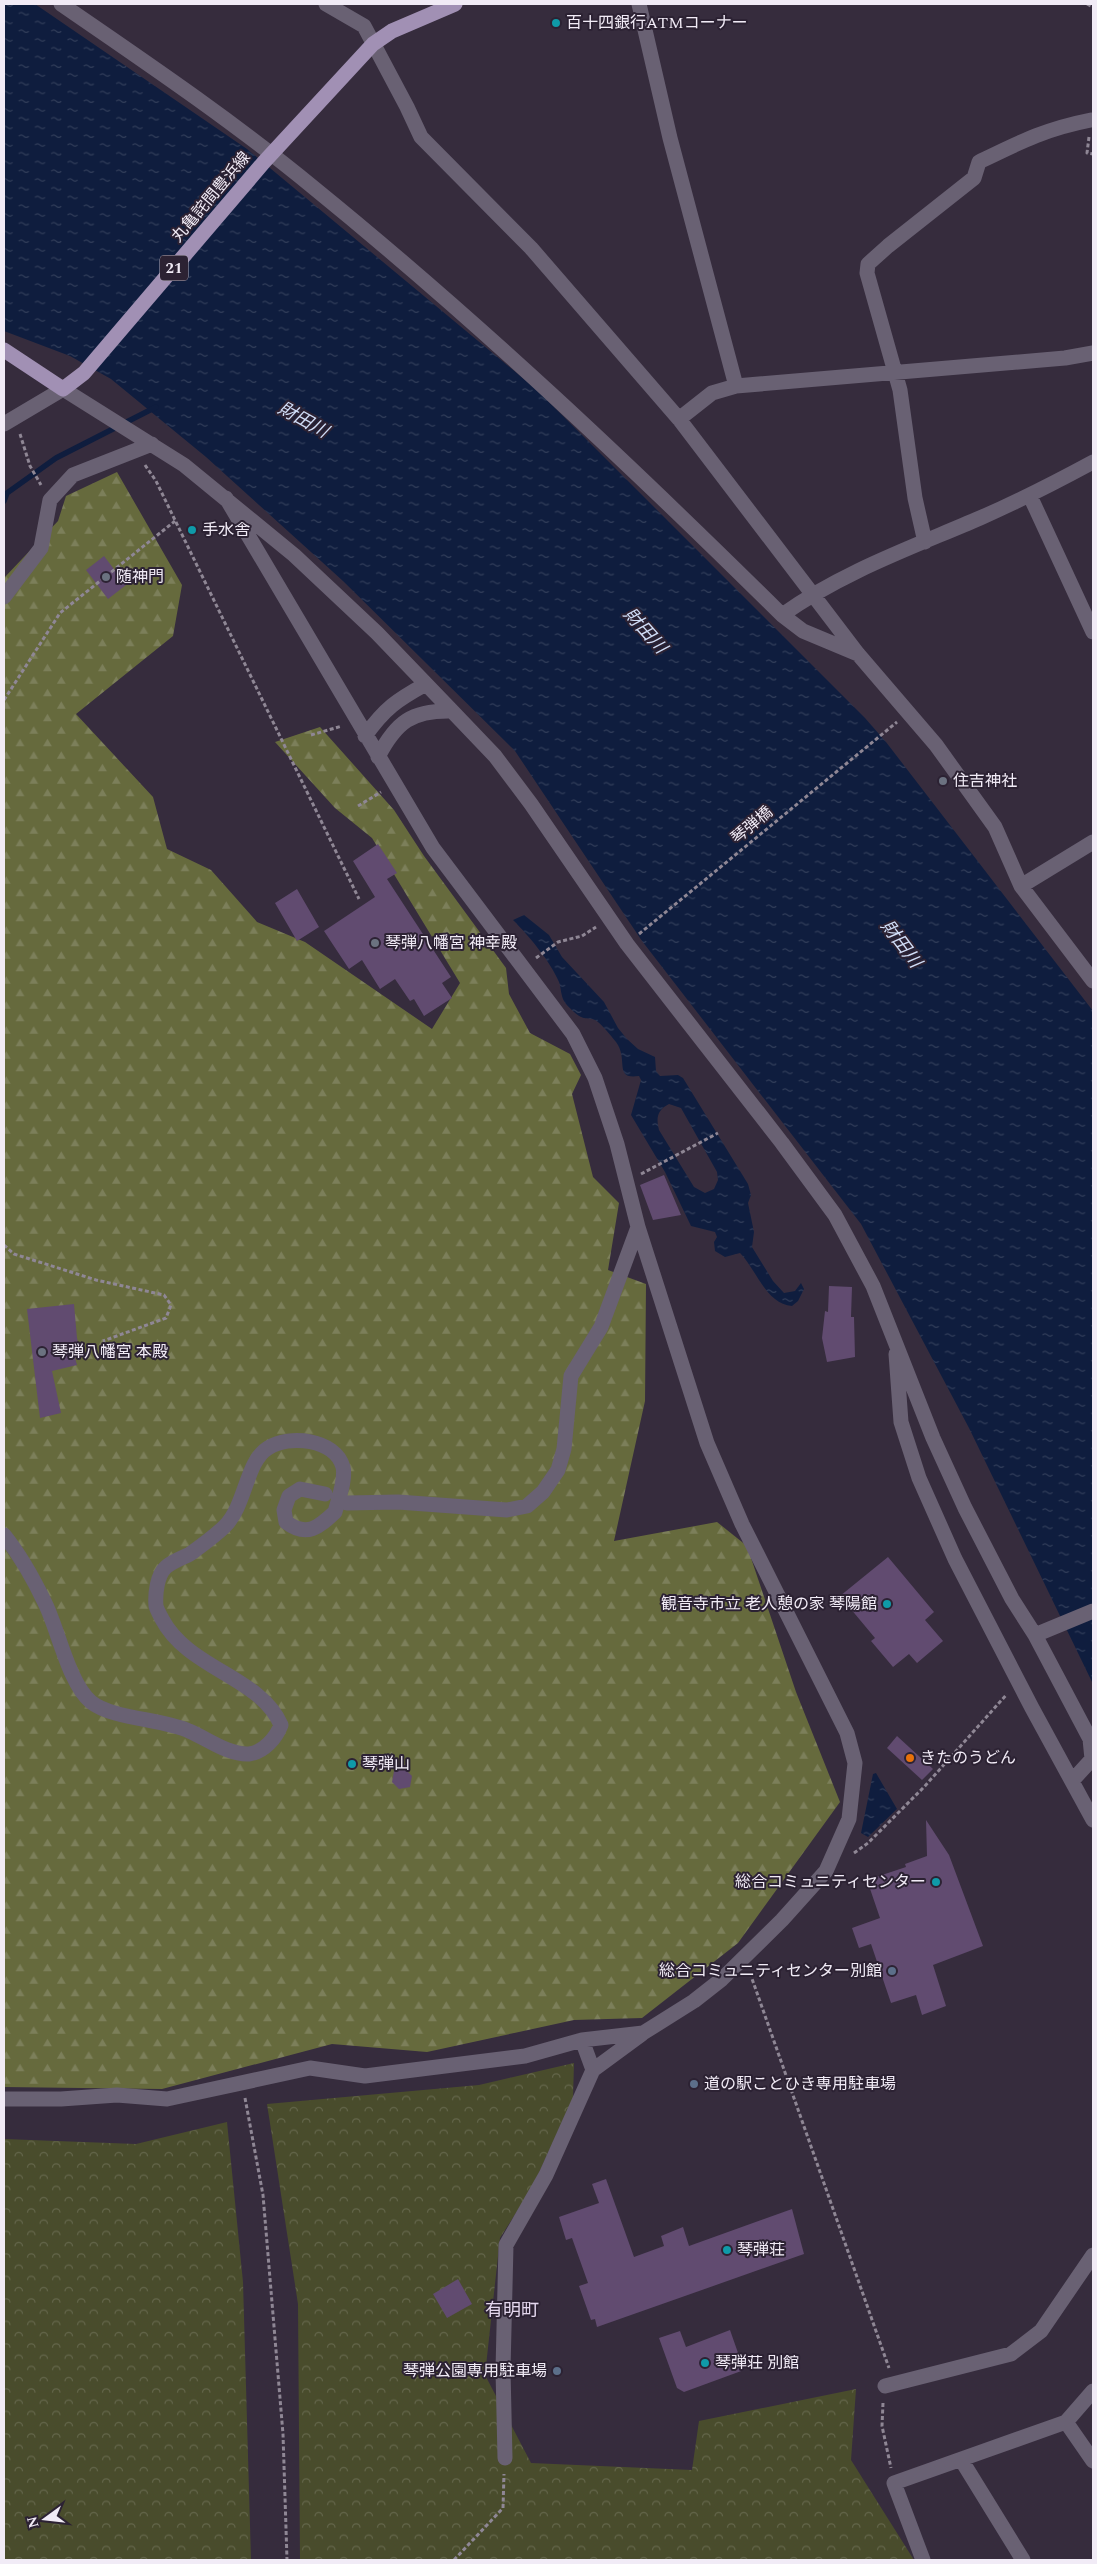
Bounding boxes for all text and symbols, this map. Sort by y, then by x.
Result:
place label: 百十四銀行ATMコーナー [566,11,748,35]
marker: 百十四銀行ATMコーナー [550,17,562,29]
street label: 丸亀詫間豊浜線 [166,146,256,248]
road number: 21 [160,256,188,280]
water label: 財田川 [273,395,335,446]
place label: 手水舎 [202,518,250,542]
marker: 手水舎 [186,524,198,536]
place label: 随神門 [116,565,164,589]
marker: 随神門 [100,571,112,583]
water label: 財田川 [617,602,674,662]
place label: 住吉神社 [953,769,1017,793]
marker: 住吉神社 [937,775,949,787]
street label: 琴弾橋 [726,800,778,850]
water label: 財田川 [874,914,929,975]
place label: 琴弾八幡宮 神幸殿 [385,931,517,955]
marker: 琴弾八幡宮 神幸殿 [369,937,381,949]
place label: 琴弾八幡宮 本殿 [52,1340,168,1364]
marker: 琴弾八幡宮 本殿 [36,1346,48,1358]
place label: 観音寺市立 老人憩の家 琴陽館 [661,1592,877,1616]
marker: 観音寺市立 老人憩の家 琴陽館 [881,1598,893,1610]
place label: きたのうどん [920,1746,1016,1770]
place label: 琴弾山 [362,1752,410,1776]
marker: きたのうどん [904,1752,916,1764]
marker: 琴弾山 [346,1758,358,1770]
place label: 総合コミュニティセンター [735,1870,926,1894]
marker: 総合コミュニティセンター [930,1876,942,1888]
place label: 総合コミュニティセンター別館 [659,1959,882,1983]
marker: 総合コミュニティセンター別館 [886,1965,898,1977]
place label: 道の駅ことひき専用駐車場 [704,2072,896,2096]
marker: 道の駅ことひき専用駐車場 [688,2078,700,2090]
place label: 琴弾荘 [737,2238,785,2262]
marker: 琴弾荘 [721,2244,733,2256]
district label: 有明町 [485,2297,539,2324]
place label: 琴弾荘 別館 [715,2351,799,2375]
marker: 琴弾荘 別館 [699,2357,711,2369]
place label: 琴弾公園専用駐車場 [403,2359,547,2383]
marker: 琴弾公園専用駐車場 [551,2365,563,2377]
north arrow [20,2494,70,2544]
text: N [21,2514,45,2530]

